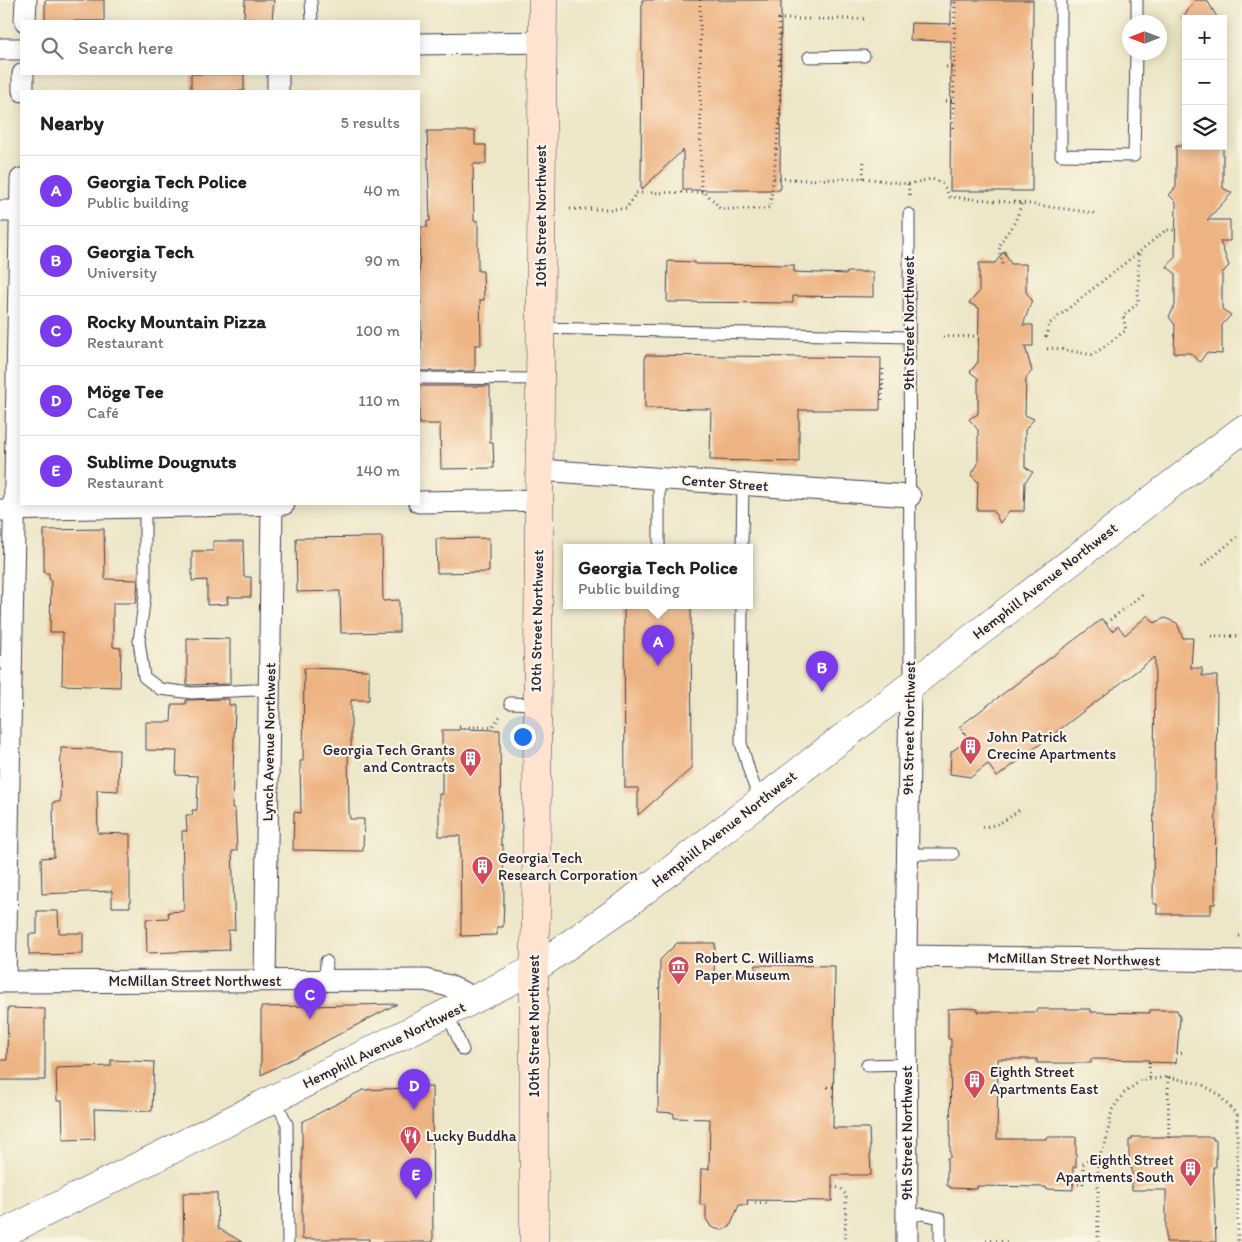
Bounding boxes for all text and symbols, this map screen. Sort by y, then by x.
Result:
north arrow [1122,15,1167,60]
map controls [1182,15,1227,150]
button: + [1182,15,1227,60]
search box [20,20,420,75]
icon: search [38,34,66,62]
text: Search here [78,36,173,59]
button: − [1182,60,1227,105]
button: layers [1182,105,1227,150]
text: Nearby [40,110,104,135]
text: 5 results [340,113,400,132]
street label: 10th Street Northwest [532,144,550,287]
text: Georgia Tech Police [87,170,247,193]
text: A [51,181,61,200]
text: 40 m [363,181,400,200]
text: Public building [87,193,189,212]
text: Georgia Tech [87,240,194,263]
text: B [51,251,61,270]
text: 90 m [365,251,400,270]
street label: 9th Street Northwest [900,255,918,390]
text: University [87,263,157,282]
text: Rocky Mountain Pizza [87,310,266,333]
text: C [51,321,61,340]
text: 100 m [356,321,400,340]
text: Restaurant [87,333,164,352]
text: Möge Tee [87,380,164,403]
text: D [51,391,61,410]
text: 110 m [358,391,400,410]
text: Café [87,403,119,422]
text: Sublime Dougnuts [87,450,236,473]
text: E [52,461,60,480]
text: 140 m [356,461,400,480]
street label: Center Street [681,471,769,495]
text: Restaurant [87,473,164,492]
street label: Hemphill Avenue Northwest [969,519,1121,643]
popup [563,544,753,609]
street label: 10th Street Northwest [527,549,547,693]
text: Georgia Tech Police [578,556,738,579]
text: Public building [578,579,680,598]
pin: A [642,625,674,666]
pin: B [806,651,838,692]
street label: 9th Street Northwest [899,660,919,795]
street label: Lynch Avenue Northwest [259,662,279,822]
your location [510,724,536,750]
place label: John Patrick Crecine Apartments [987,728,1116,763]
building icon: John Patrick Crecine Apartments [959,734,983,765]
place label: Georgia Tech Grants and Contracts [323,741,455,776]
building icon: Georgia Tech Grants and Contracts [459,747,483,778]
street label: Hemphill Avenue Northwest [648,767,800,891]
place label: Georgia Tech Research Corporation [498,849,638,884]
building icon: Georgia Tech Research Corporation [470,855,494,886]
street label: McMillan Street Northwest [987,948,1161,970]
place label: Robert C. Williams Paper Museum [695,949,814,984]
street label: 10th Street Northwest [525,954,543,1097]
museum icon: Robert C. Williams Paper Museum [667,955,691,986]
street label: McMillan Street Northwest [109,972,282,990]
pin: C [294,978,326,1019]
street label: Hemphill Avenue Northwest [300,997,469,1092]
place label: Eighth Street Apartments East [990,1063,1099,1098]
street label: 9th Street Northwest [898,1065,916,1200]
pin: D [398,1069,430,1110]
building icon: Eighth Street Apartments East [962,1069,986,1100]
restaurant icon: Lucky Buddha [398,1124,422,1155]
place label: Lucky Buddha [426,1127,517,1145]
place label: Eighth Street Apartments South [1056,1151,1174,1186]
building icon: Eighth Street Apartments South [1178,1157,1202,1188]
pin: E [400,1158,432,1199]

